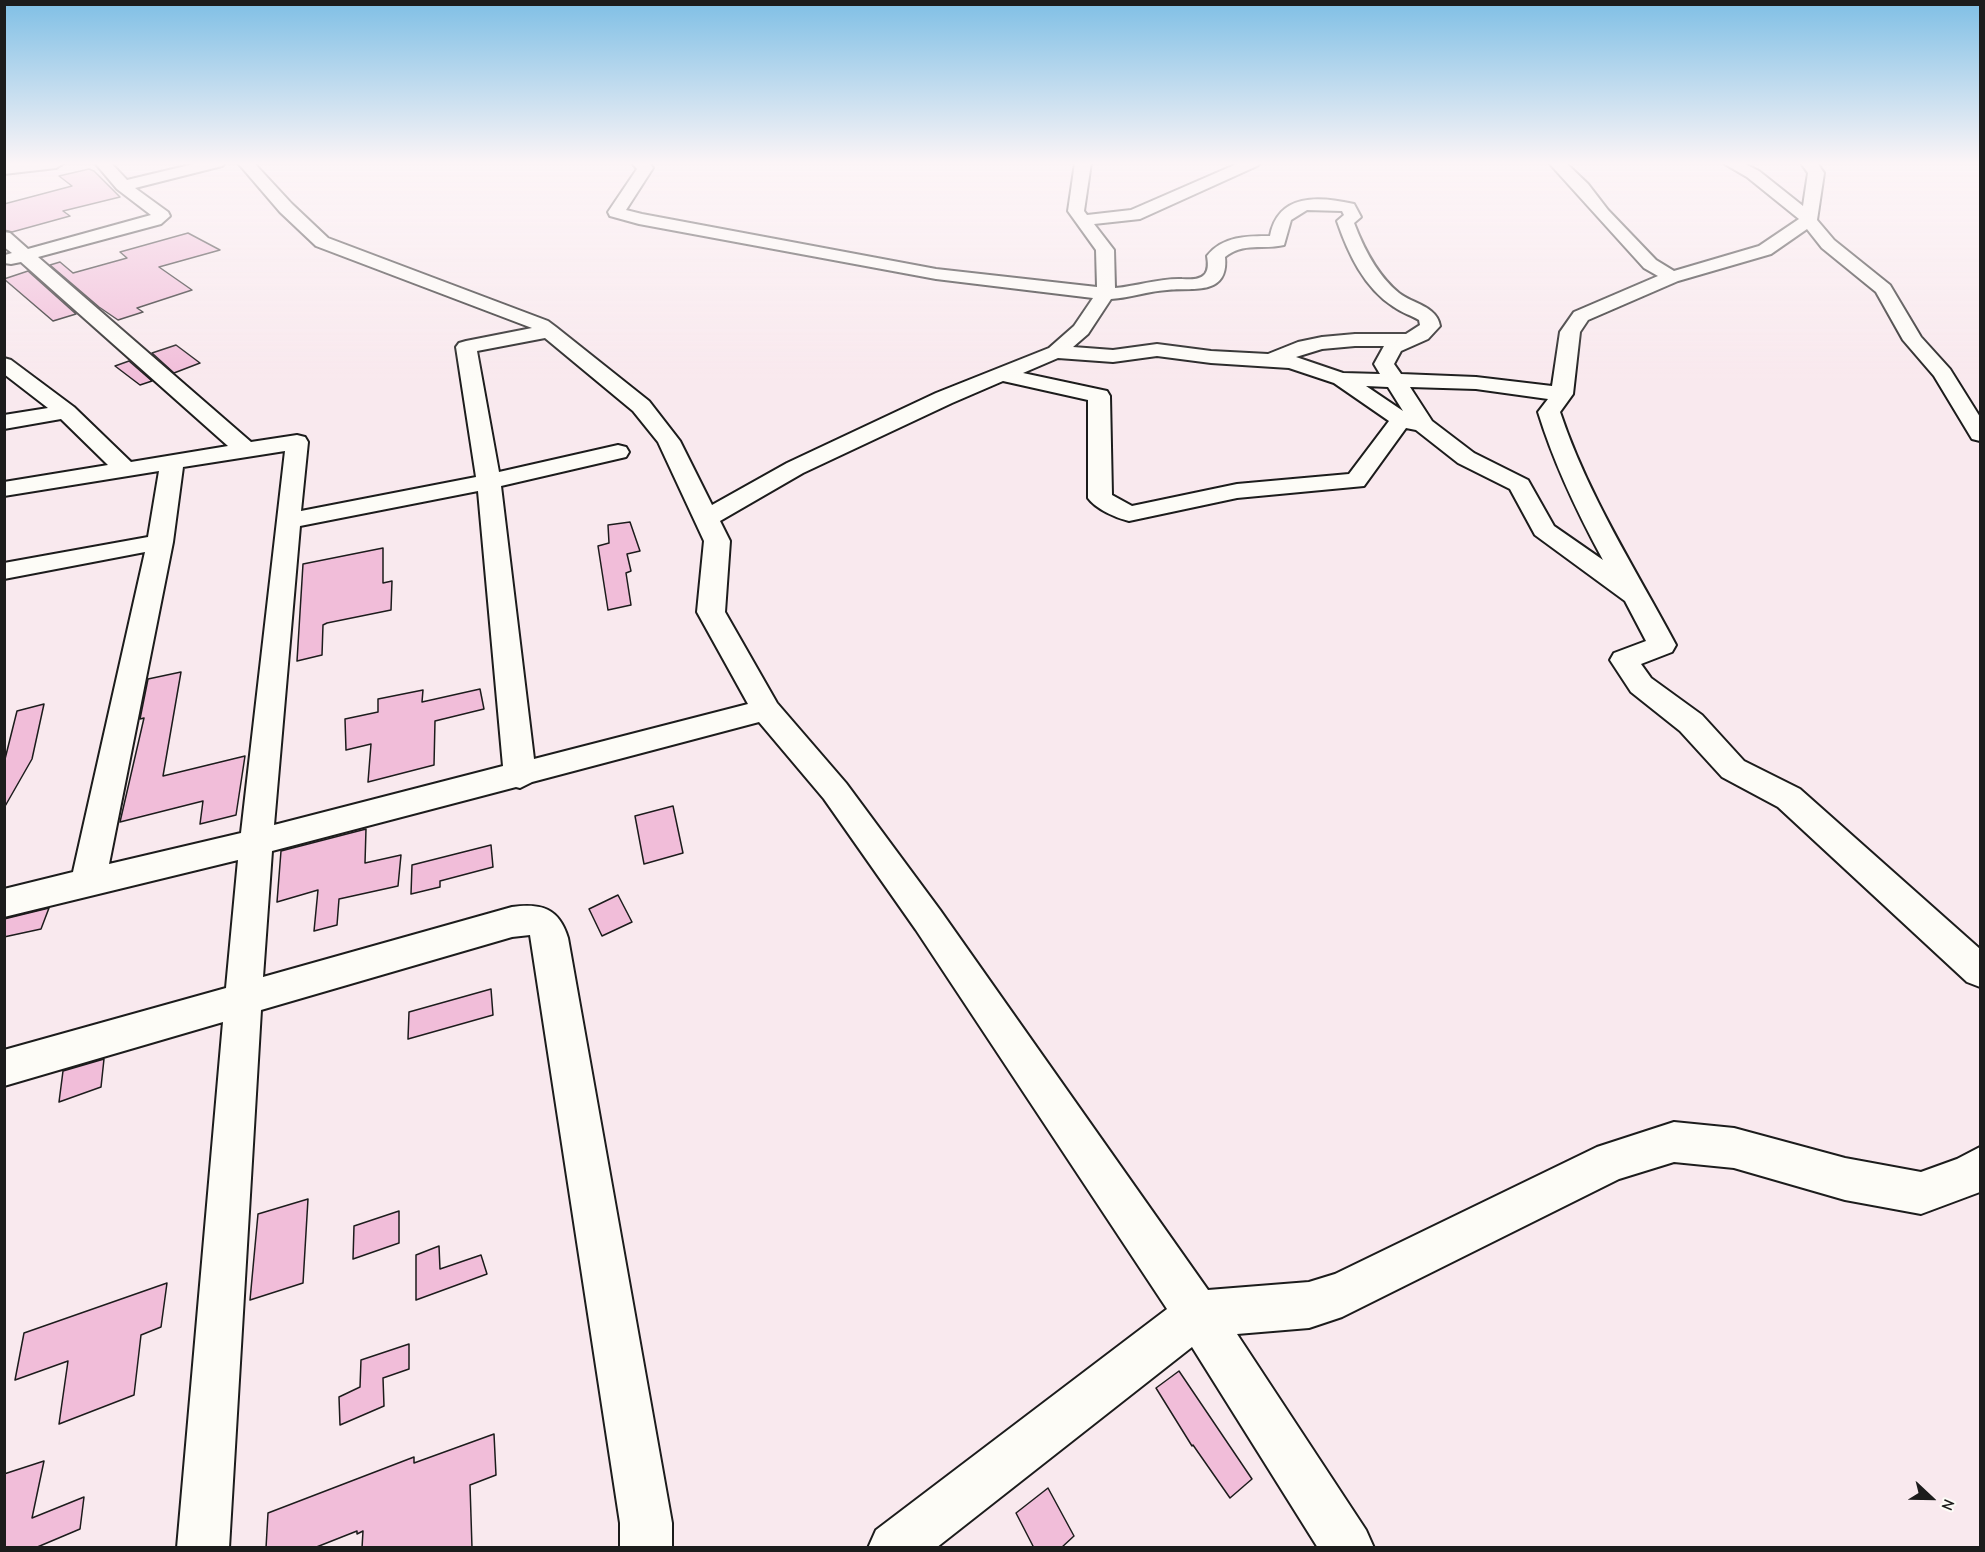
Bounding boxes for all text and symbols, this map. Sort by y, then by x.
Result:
north arrow [1901,1468,1961,1528]
text: N [1937,1497,1958,1513]

